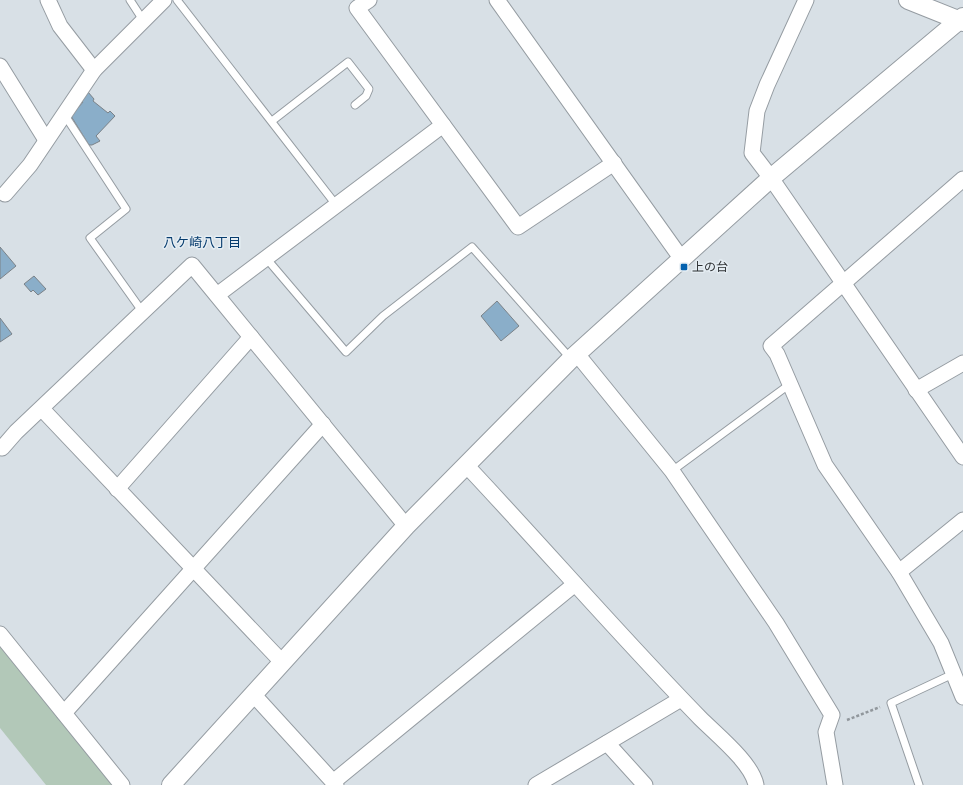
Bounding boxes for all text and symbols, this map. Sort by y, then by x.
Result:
district label: 八ケ崎八丁目 [163,234,241,250]
place label: 上の台 [692,259,728,273]
marker: 上の台 [679,262,689,272]

